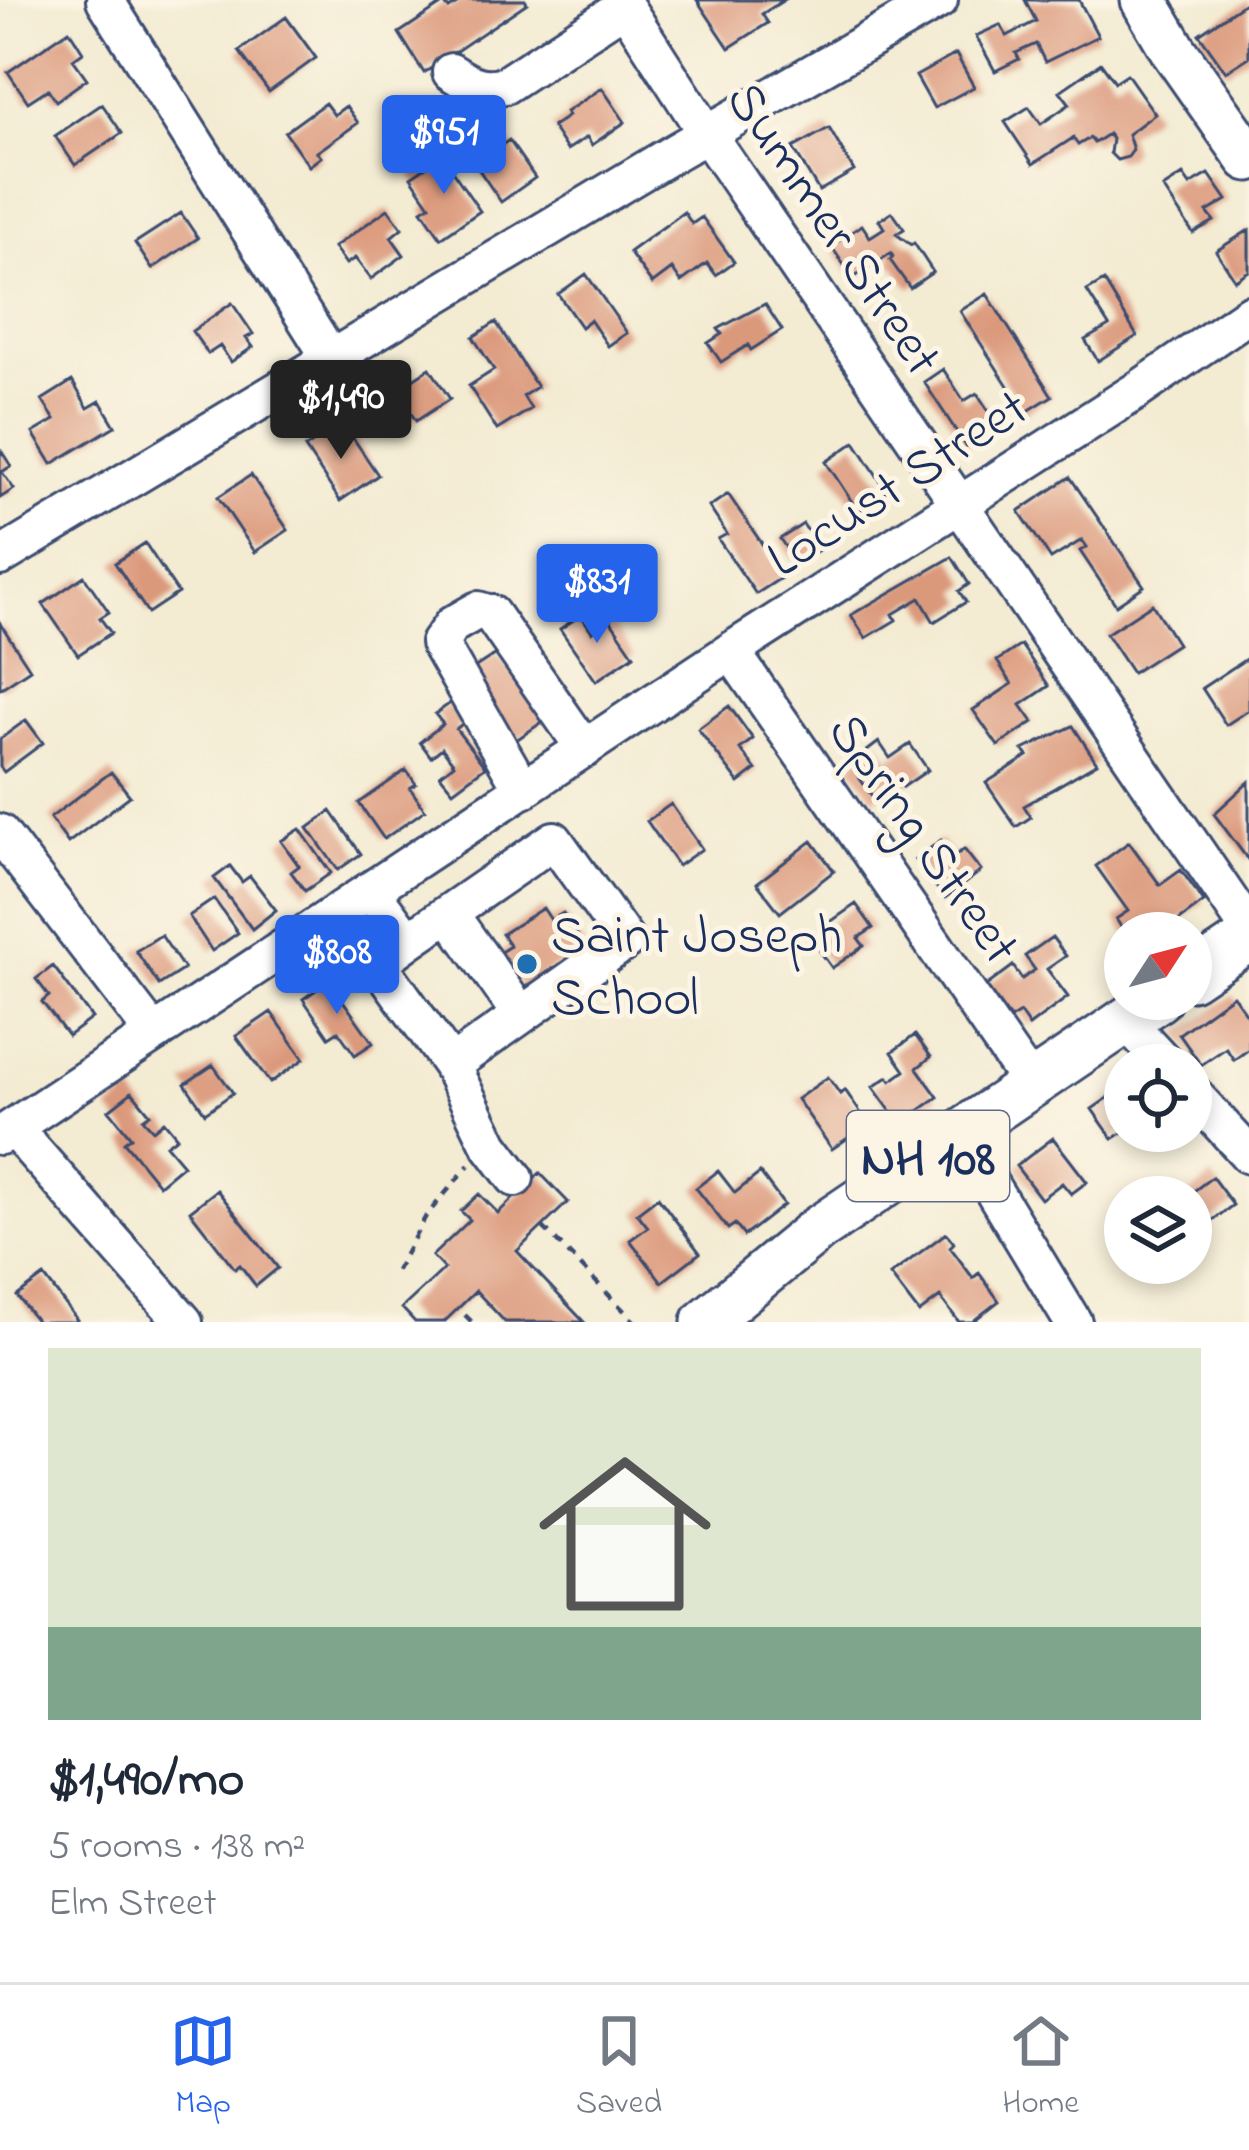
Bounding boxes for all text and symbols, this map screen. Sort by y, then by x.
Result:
street label: Summer Street [704,68,958,393]
pin: $951 [373,95,515,197]
text: $951 [409,105,479,162]
pin: $1,490 [243,360,439,462]
text: $1,490 [297,370,385,427]
street label: Locust Street [753,372,1045,600]
pin: $831 [526,544,668,646]
text: $831 [564,554,630,611]
street label: Spring Street [805,699,1036,983]
place label: Saint Joseph School [551,900,842,1040]
north arrow [1104,912,1212,1020]
map controls [1104,912,1212,1284]
pin: $808 [266,915,408,1017]
text: $808 [302,925,372,982]
marker: Saint Joseph School [514,951,540,977]
button: locate [1104,1044,1212,1152]
road number: NH 108 [847,1111,1009,1201]
button: layers [1104,1176,1212,1284]
icon: home [517,1426,733,1642]
text: $1,490/mo [48,1744,244,1819]
text: 5 rooms · 138 m² [48,1819,305,1876]
text: Elm Street [48,1876,216,1933]
tab: Map [170,2008,236,2128]
tab: Saved [576,2008,662,2128]
tab: Home [1002,2008,1079,2128]

